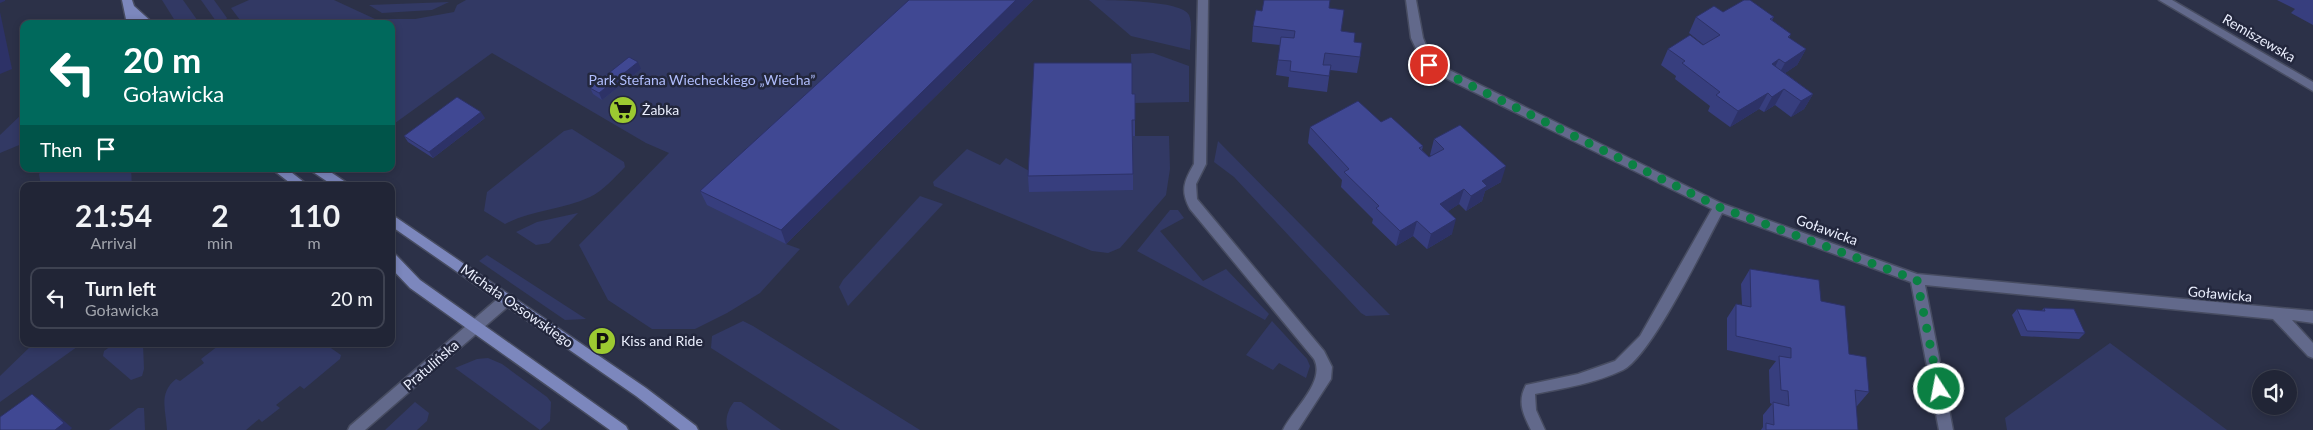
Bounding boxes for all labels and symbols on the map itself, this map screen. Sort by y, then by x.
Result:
street label: Remiszewska [2220,10,2299,65]
pin [1408,44,1450,86]
park label: Park Stefana Wiecheckiego „Wiecha” [589,71,815,88]
supermarket icon: Żabka [608,95,638,125]
place label: Żabka [642,101,679,118]
street label: Goławicka [1794,211,1860,249]
street label: Michała Ossowskiego [458,260,577,351]
street label: Goławicka [2187,282,2253,305]
parking icon: Kiss and Ride [587,326,617,356]
place label: Kiss and Ride [621,332,703,349]
street label: Pratulińska [400,336,462,393]
position arrow [1912,362,1964,414]

